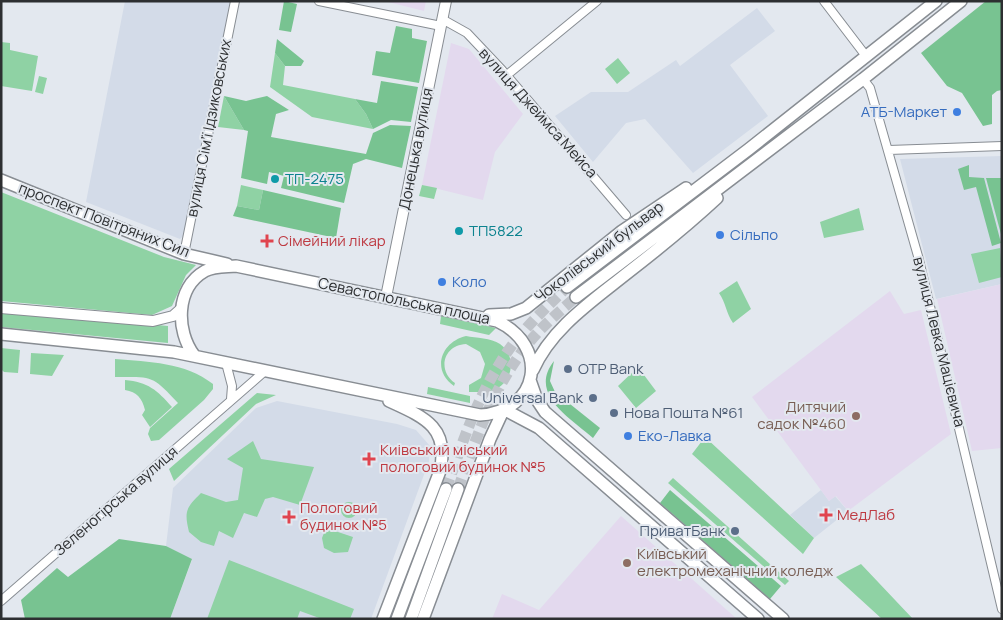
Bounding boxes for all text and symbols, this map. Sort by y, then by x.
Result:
street label: вулиця Сімʼї Ідзиковських [181,37,236,219]
street label: вулиця Джеймса Мейса [474,43,603,182]
street label: Донецька вулиця [393,86,438,212]
place label: АТБ-Маркет [861,101,947,122]
marker: АТБ-Маркет [951,106,963,118]
place label: ТП-2475 [285,168,344,189]
marker: ТП-2475 [269,173,281,185]
street label: проспект Повітряних Сил [16,177,193,262]
street label: Чоколівський бульвар [530,196,668,307]
place label: ТП5822 [469,220,523,241]
place label: Сільпо [730,224,778,245]
marker: ТП5822 [453,225,465,237]
marker: Сільпо [714,229,726,241]
place label: Сімейний лікар [278,230,386,251]
marker: Сімейний лікар [260,234,274,248]
street label: вулиця Левка Мацієвича [908,255,971,429]
place label: Коло [452,271,487,292]
street label: Севастопольська площа [316,272,492,329]
marker: Коло [436,276,448,288]
place label: OTP Bank [578,358,644,379]
marker: OTP Bank [562,363,574,375]
place label: Universal Bank [482,387,584,408]
marker: Universal Bank [587,392,599,404]
place label: Дитячий садок №460 [757,396,846,434]
place label: Нова Пошта №61 [624,402,743,423]
marker: Нова Пошта №61 [608,407,620,419]
marker: Дитячий садок №460 [850,410,862,422]
place label: Еко-Лавка [638,425,711,446]
marker: Еко-Лавка [622,430,634,442]
place label: Киівський міський пологовий будинок №5 [380,439,546,477]
street label: Зеленогірська вулиця [49,441,182,560]
marker: Киівський міський пологовий будинок №5 [362,452,376,466]
place label: Пологовий будинок №5 [300,497,387,535]
place label: МедЛаб [837,504,895,525]
marker: МедЛаб [819,508,833,522]
marker: Пологовий будинок №5 [282,510,296,524]
place label: ПриватБанк [640,520,726,541]
marker: ПриватБанк [729,525,741,537]
place label: Київський електромеханічний коледж [637,543,834,581]
marker: Київський електромеханічний коледж [621,557,633,569]

